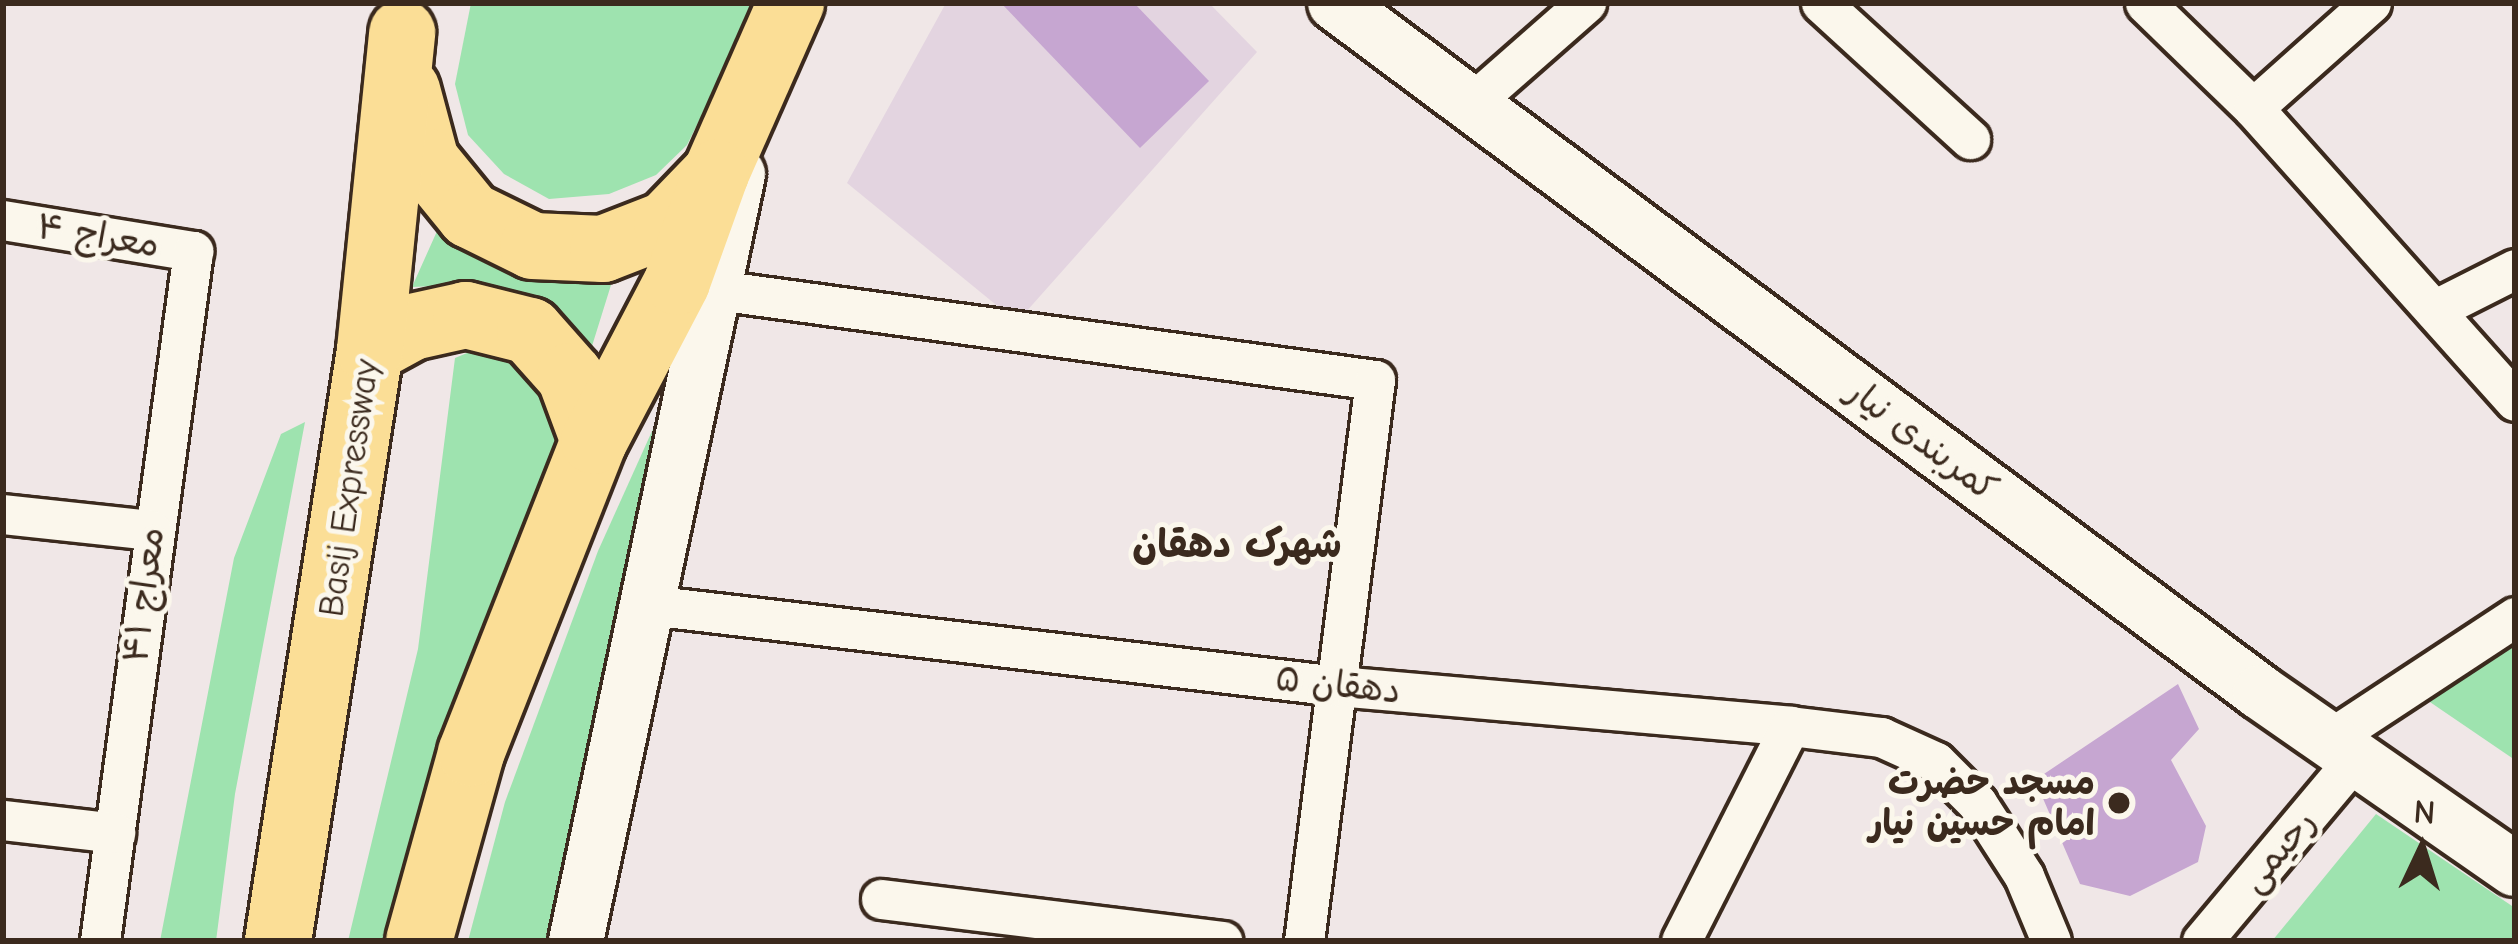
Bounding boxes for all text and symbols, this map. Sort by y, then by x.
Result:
street label: معراج ۴ [34,205,162,267]
street label: Basij Expressway [310,356,388,620]
street label: کمربندی نیار [1838,370,2006,510]
district label: شهرک دهقان [1132,522,1342,568]
street label: معراج ۴۱ [114,525,174,665]
street label: دهقان ۵ [1273,657,1403,713]
place label: مسجد حضرت امام حسین نیار [1869,760,2095,845]
north arrow [2362,788,2482,908]
marker: مسجد حضرت امام حسین نیار [2106,790,2132,816]
text: N [2412,792,2437,832]
street label: رحیمی [2231,801,2325,901]

